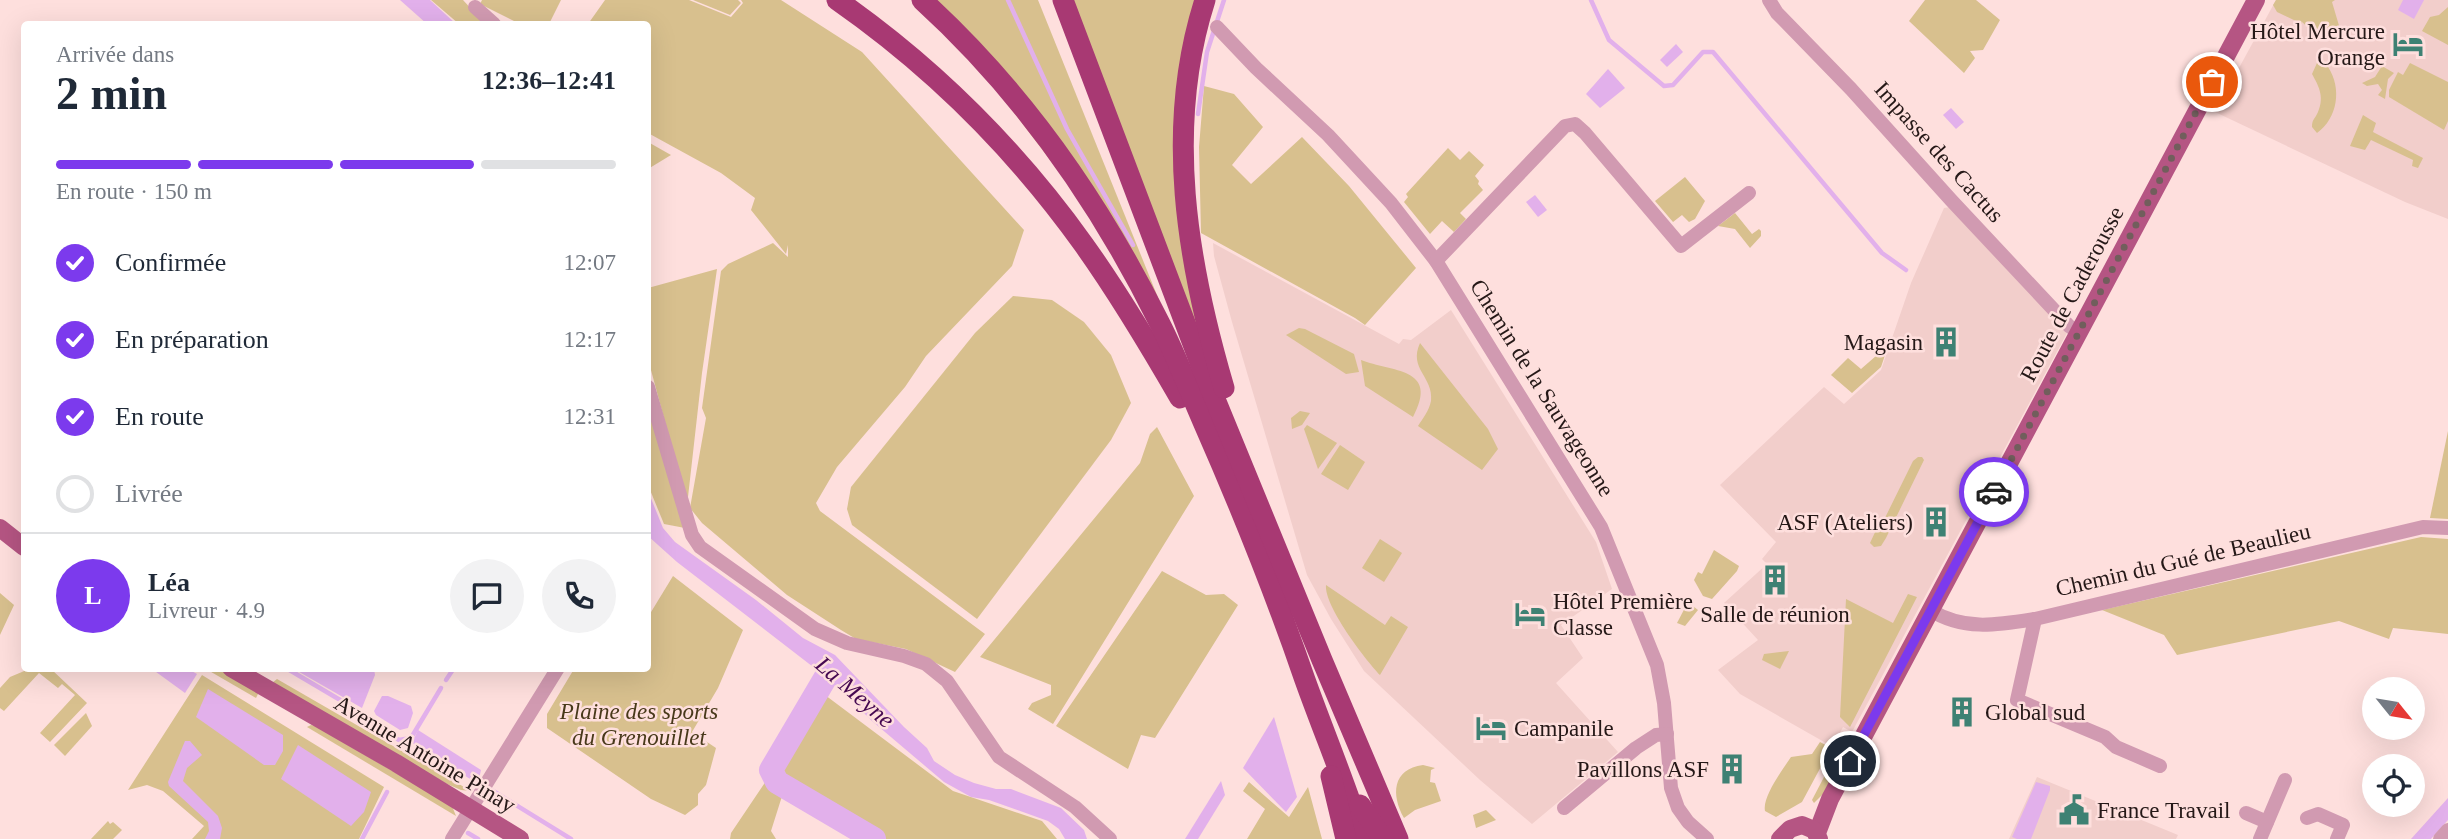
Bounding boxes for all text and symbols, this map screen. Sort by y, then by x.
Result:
place label: Hôtel Mercure Orange [2250,19,2385,70]
hotel icon: Hôtel Mercure Orange [2391,27,2425,61]
text: Arrivée dans [56,42,174,67]
pin [2182,52,2242,112]
icon: bag [2193,63,2231,101]
text: 12:36–12:41 [482,66,616,95]
text: 2 min [56,68,167,119]
street label: Impasse des Cactus [1869,77,2009,227]
text: En route · 150 m [56,179,212,204]
street label: Route de Caderousse [2015,202,2129,386]
icon: check [56,244,94,282]
text: Confirmée [115,248,226,277]
text: 12:07 [564,250,616,275]
street label: Chemin de la Sauvageonne [1465,275,1619,501]
icon: check [56,321,94,359]
text: En préparation [115,325,269,354]
building icon: Magasin [1929,325,1963,359]
text: 12:17 [564,327,616,352]
place label: Magasin [1844,330,1923,355]
icon: check [56,398,94,436]
text: En route [115,402,204,431]
text: 12:31 [564,404,616,429]
courier [1959,457,2029,527]
icon: car [1975,473,2013,511]
text: Livrée [115,479,183,508]
building icon: ASF (Ateliers) [1919,505,1953,539]
place label: ASF (Ateliers) [1777,510,1913,535]
street label: Chemin du Gué de Beaulieu [2053,518,2313,601]
button: chat [450,559,524,633]
button: phone [542,559,616,633]
building icon: Salle de réunion [1758,563,1792,597]
text: Léa [148,568,190,597]
text: L [84,581,102,610]
place label: Hôtel Première Classe [1553,589,1693,640]
hotel icon: Hôtel Première Classe [1513,597,1547,631]
text: Livreur · 4.9 [148,598,265,623]
place label: Salle de réunion [1700,602,1850,627]
water label: La Meyne [810,650,900,733]
north arrow [2362,677,2426,740]
map controls [2362,677,2425,817]
street label: Avenue Antoine Pinay [330,690,520,818]
building icon: Global sud [1945,695,1979,729]
park label: Plaine des sports du Grenouillet [559,699,718,750]
place label: Global sud [1985,700,2086,725]
hotel icon: Campanile [1474,711,1508,745]
place label: Campanile [1514,716,1614,741]
pin [1820,731,1880,791]
icon: home [1831,742,1869,780]
building icon: Pavillons ASF [1715,752,1749,786]
button: locate [2362,754,2425,817]
place label: Pavillons ASF [1577,757,1709,782]
public building icon: France Travail [2057,793,2091,827]
place label: France Travail [2097,798,2231,823]

